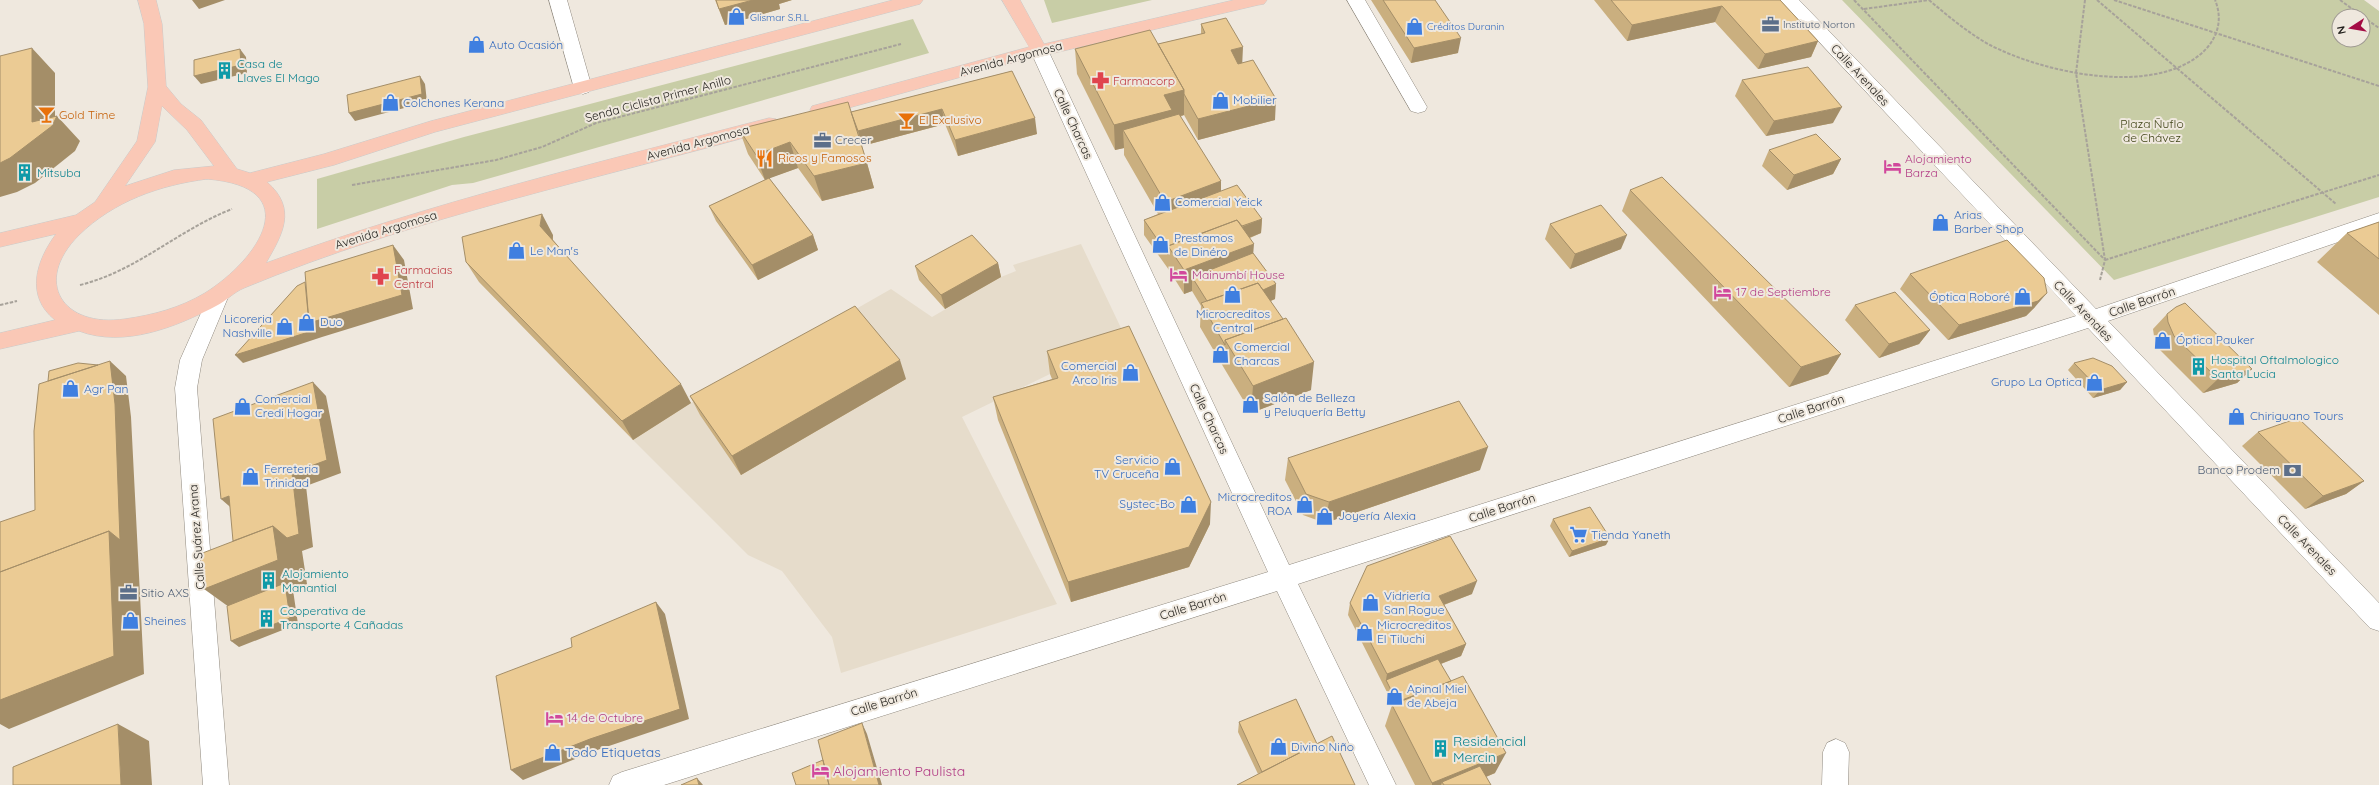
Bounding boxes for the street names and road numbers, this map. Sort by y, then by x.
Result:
street label: Avenida Argomosa [958,38,1064,79]
street label: Calle Arenales [1828,41,1893,109]
street label: Senda Ciclista Primer Anillo [583,72,732,125]
street label: Calle Charcas [1051,86,1096,162]
street label: Avenida Argomosa [645,122,751,163]
street label: Avenida Argomosa [333,207,439,252]
street label: Calle Arenales [2051,277,2116,344]
street label: Calle Barrón [2107,283,2177,320]
street label: Calle Charcas [1187,381,1232,457]
street label: Calle Barrón [1776,391,1846,426]
street label: Calle Suárez Arana [185,484,208,590]
street label: Calle Barrón [1467,490,1537,525]
street label: Calle Arenales [2275,511,2340,578]
street label: Calle Barrón [1158,588,1228,623]
street label: Calle Barrón [849,684,919,719]

